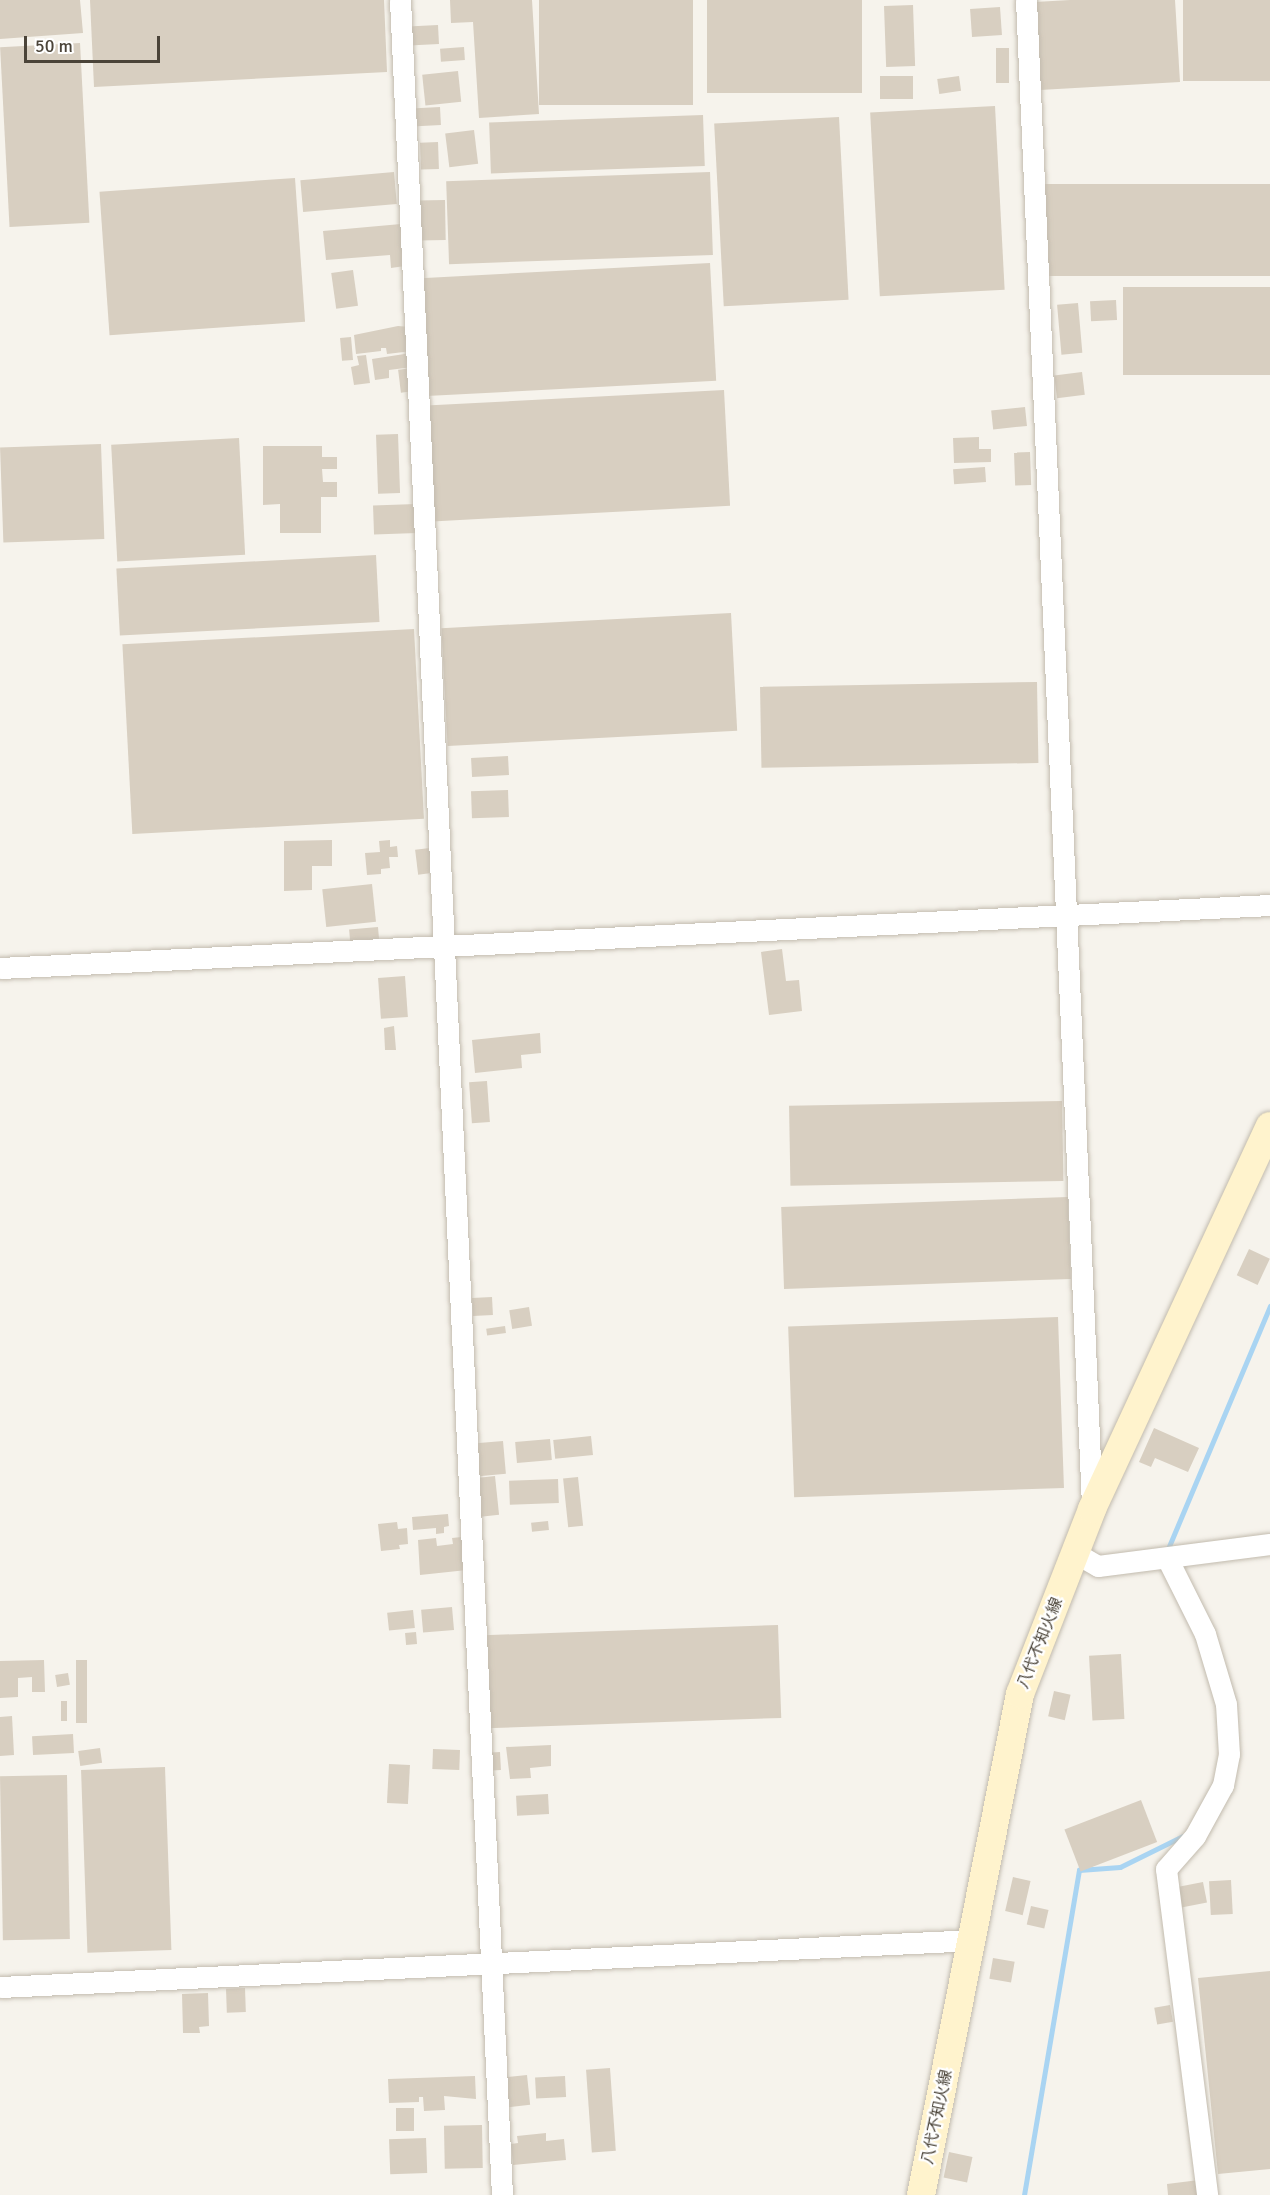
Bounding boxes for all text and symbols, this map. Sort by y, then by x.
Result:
scale bar [27,24,164,62]
text: 50 m [35,35,73,57]
street label: 八代不知火線 [1013,1595,1067,1691]
street label: 八代不知火線 [918,2068,956,2166]

